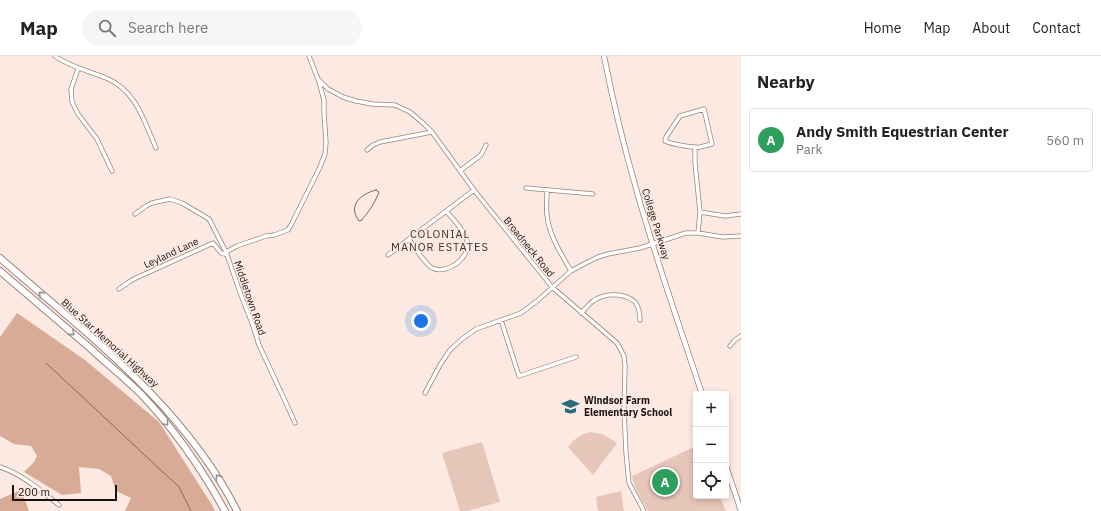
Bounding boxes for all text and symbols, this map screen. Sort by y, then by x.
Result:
search box [82,10,362,46]
text: Map [20,16,58,40]
icon: search [96,17,118,39]
text: Search here [128,18,208,37]
text: Home [864,19,901,37]
text: Map [923,19,950,37]
text: About [972,19,1010,37]
text: Contact [1032,19,1081,37]
text: Nearby [757,71,815,93]
text: Andy Smith Equestrian Center [796,122,1008,141]
text: A [767,132,775,149]
text: 560 m [1046,132,1084,149]
text: Park [796,141,822,158]
street label: College Parkway [639,187,673,261]
street label: Broadneck Road [501,214,557,280]
district label: COLONIAL MANOR ESTATES [391,227,489,254]
street label: Leyland Lane [142,234,201,271]
street label: Middletown Road [231,259,269,337]
one-way arrow [38,291,46,298]
street label: Blue Star Memorial Highway [59,296,161,390]
your location [411,311,431,331]
one-way arrow [67,328,75,335]
map controls [693,391,729,499]
button: + [693,391,729,427]
place label: Windsor Farm Elementary School [584,394,672,419]
school or university icon: Windsor Farm Elementary School [561,396,581,416]
one-way arrow [161,418,168,425]
button: − [693,427,729,463]
button: locate [693,463,729,499]
pin: A [652,467,678,497]
one-way arrow [215,474,223,481]
scale bar [12,483,117,502]
text: 200 m [18,485,50,499]

